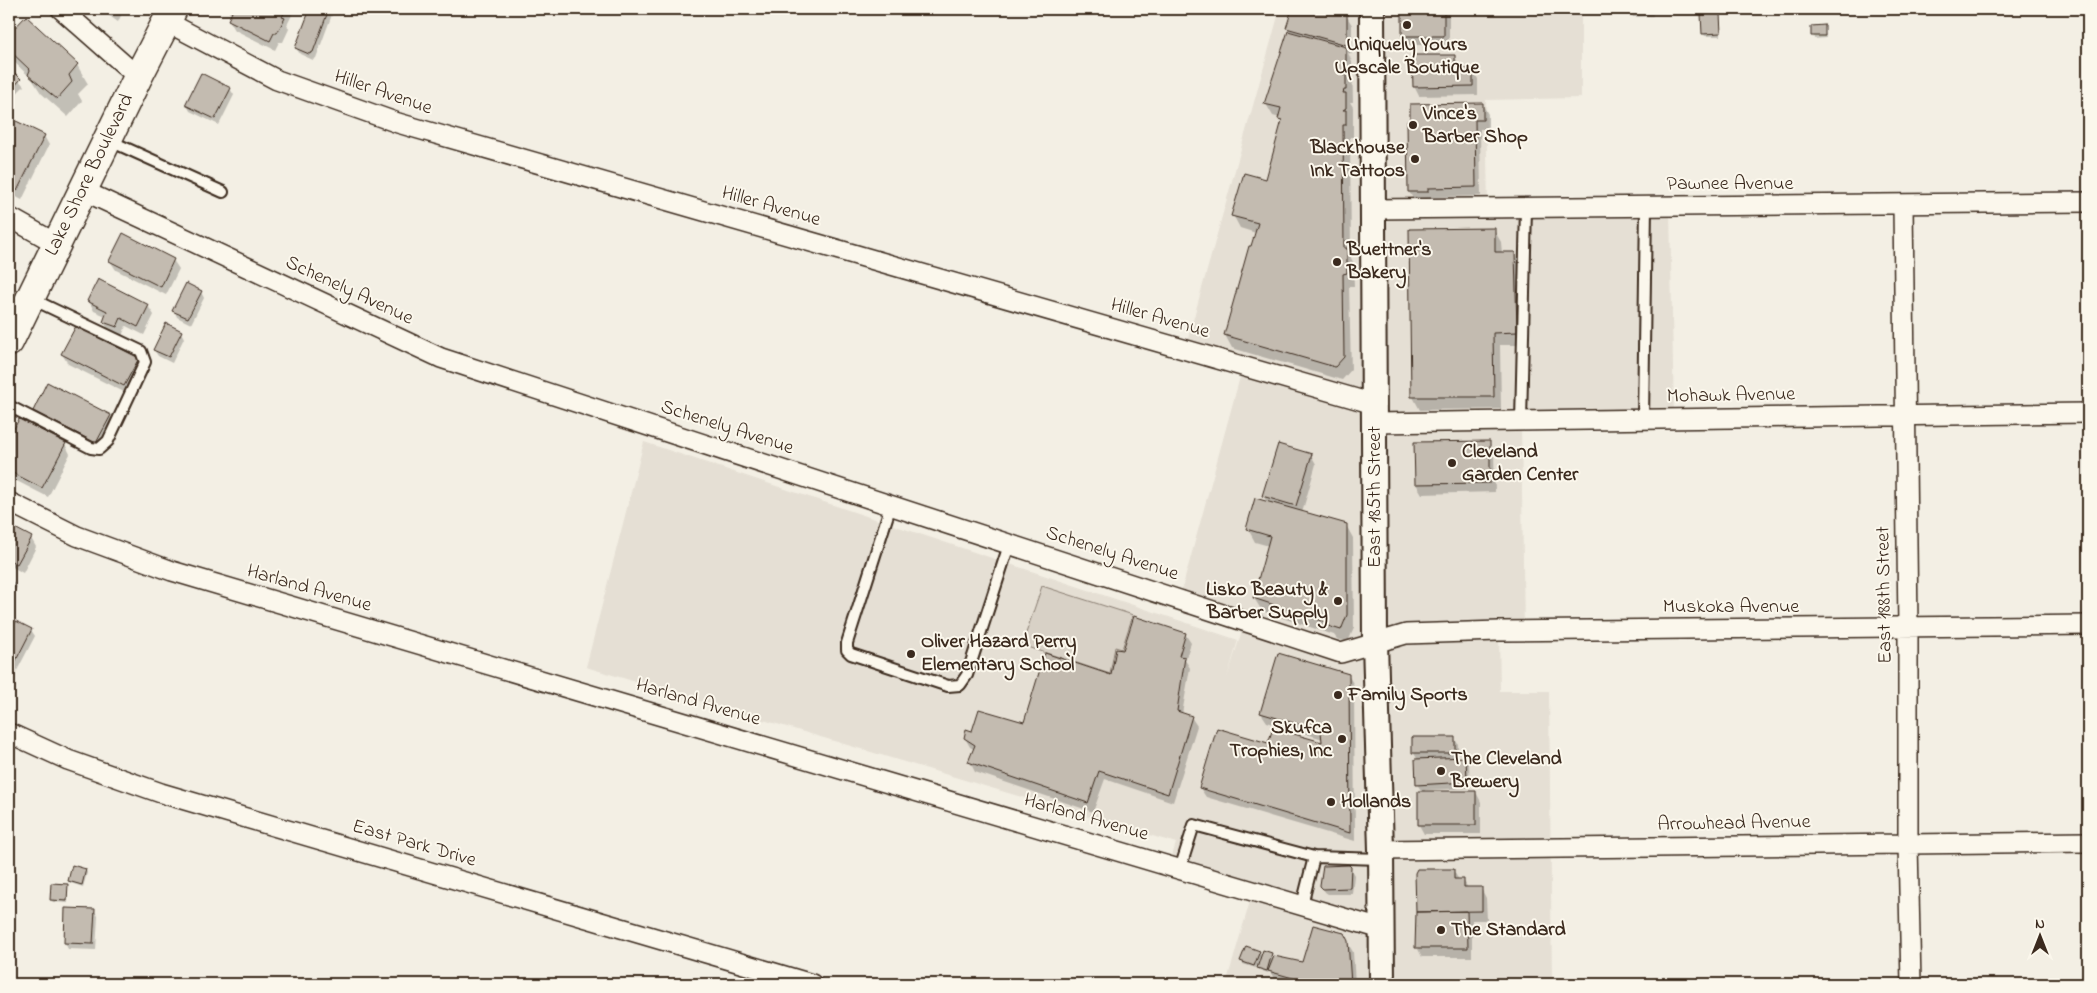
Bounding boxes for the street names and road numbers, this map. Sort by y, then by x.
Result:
street label: Hiller Avenue [330,63,436,123]
street label: Lake Shore Boulevard [38,89,142,261]
street label: Pawnee Avenue [1667,170,1793,199]
street label: Hiller Avenue [718,179,824,235]
street label: Schenely Avenue [280,249,418,333]
street label: Hiller Avenue [1107,291,1213,347]
street label: Mohawk Avenue [1666,380,1796,412]
street label: Schenely Avenue [657,393,797,463]
street label: East 185th Street [1361,426,1390,568]
street label: Schenely Avenue [1042,519,1182,589]
street label: East 188th Street [1869,526,1901,664]
street label: Harland Avenue [243,557,375,621]
street label: Muskoka Avenue [1663,593,1799,622]
street label: Harland Avenue [632,671,764,735]
street label: Harland Avenue [1020,786,1152,850]
street label: Arrowhead Avenue [1657,808,1811,840]
street label: East Park Drive [349,812,479,876]

